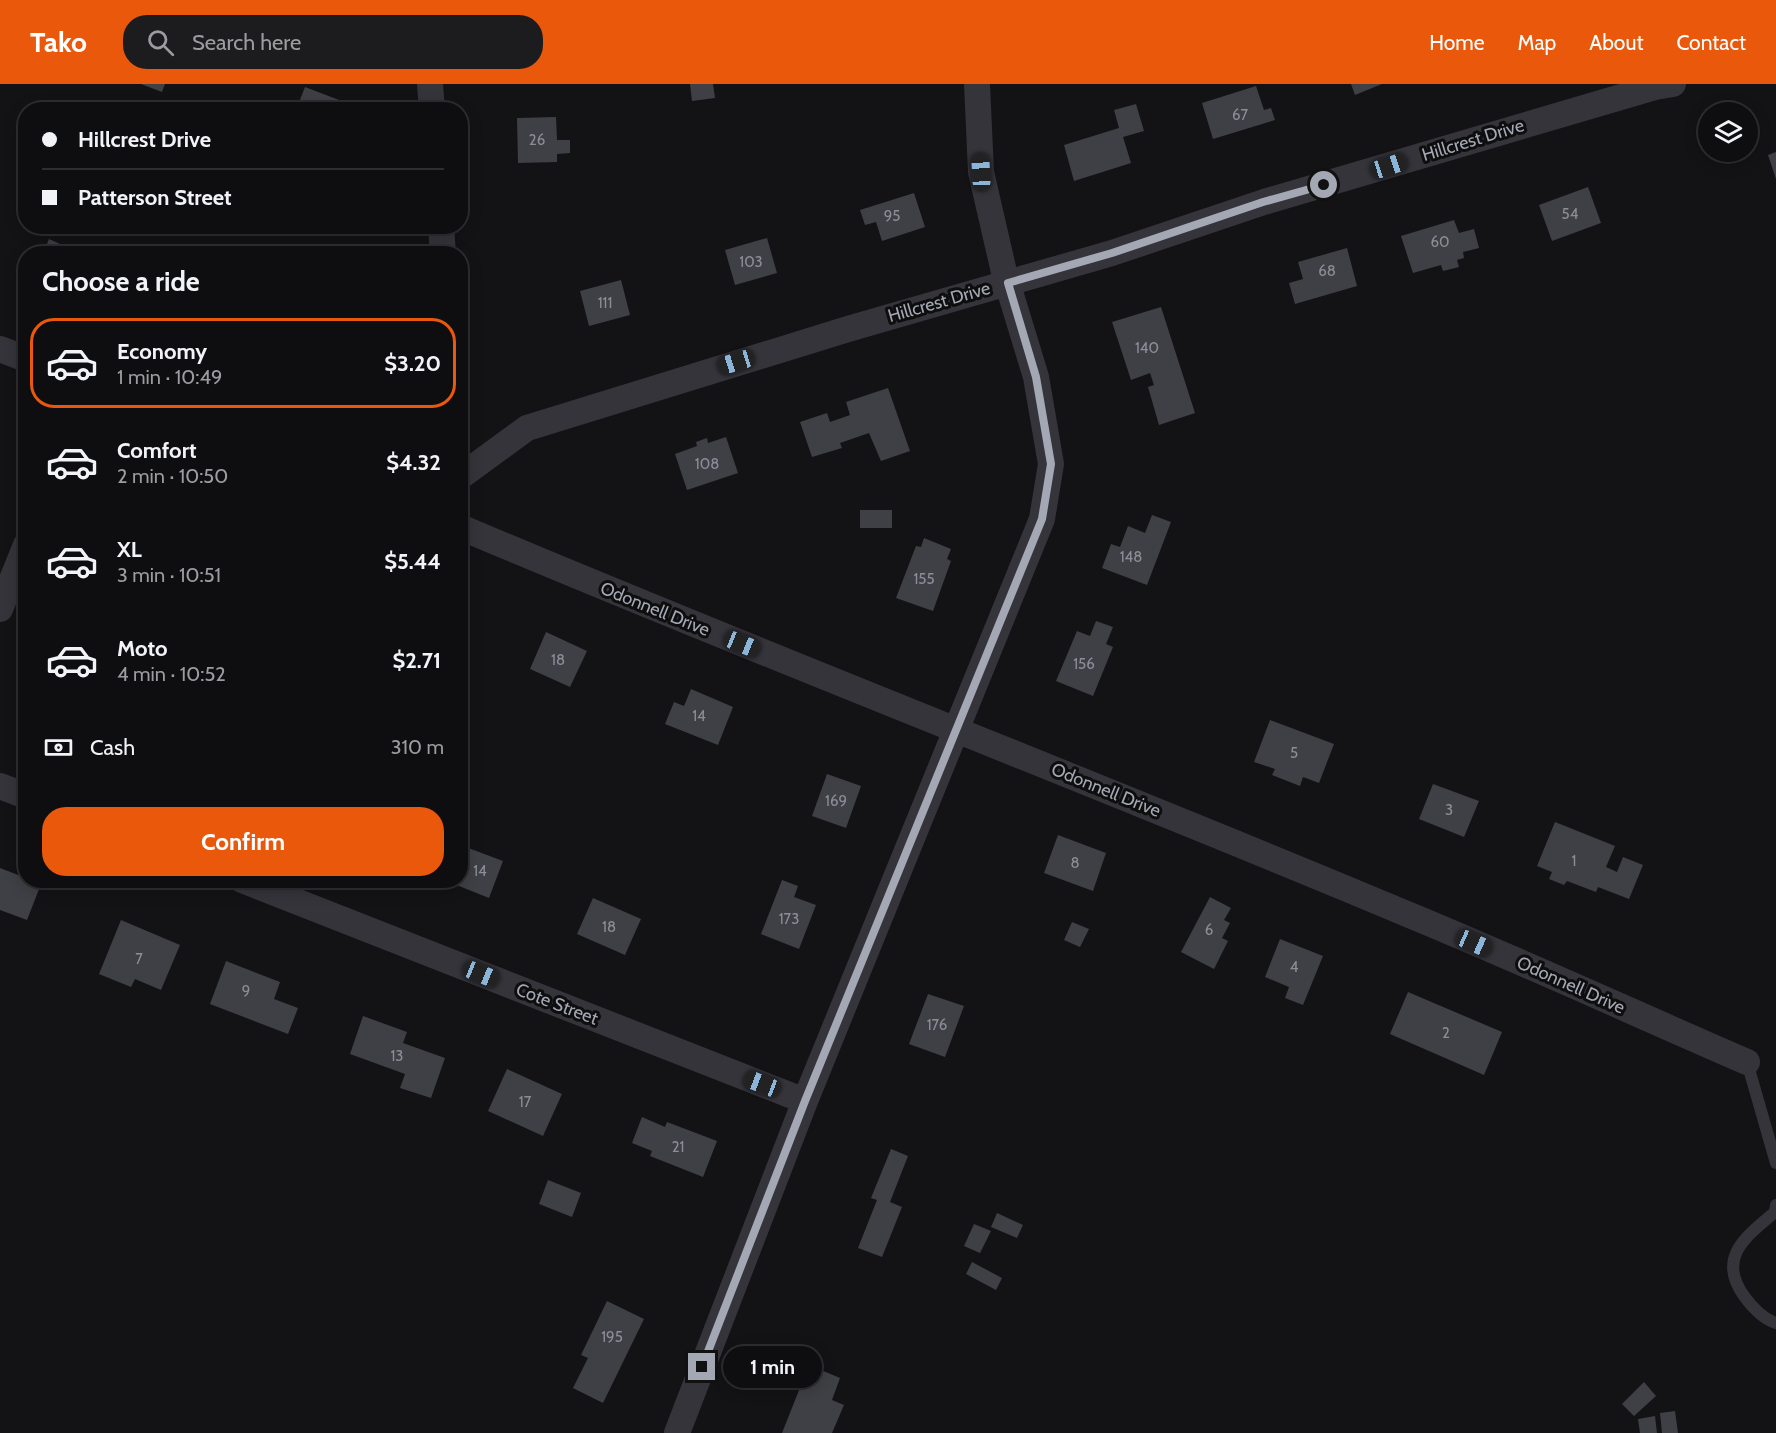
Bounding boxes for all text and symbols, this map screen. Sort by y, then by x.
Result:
search box [123,15,543,69]
text: Tako [30,25,87,59]
icon: search [144,26,177,59]
text: Search here [192,29,301,56]
text: Home [1429,30,1485,55]
text: Map [1518,30,1556,55]
text: About [1589,30,1643,55]
text: Contact [1676,30,1746,55]
map controls [1698,102,1758,162]
button: layers [1698,102,1758,162]
house number: 67 [1232,106,1248,124]
street label: Hillcrest Drive [1419,114,1527,166]
text: Hillcrest Drive [78,126,211,153]
house number: 26 [529,131,545,149]
car [1369,152,1409,180]
car [971,154,991,190]
route start [1310,171,1337,198]
text: Patterson Street [78,184,232,211]
house number: 54 [1562,205,1579,223]
house number: 95 [884,207,900,225]
house number: 60 [1431,233,1450,251]
house number: 103 [739,253,763,271]
house number: 68 [1318,262,1336,280]
text: Choose a ride [42,265,200,298]
street label: Hillcrest Drive [885,277,993,327]
house number: 111 [598,294,612,312]
icon: car [45,336,99,390]
text: Economy [117,338,207,365]
house number: 140 [1135,339,1159,357]
car [716,348,756,376]
text: $3.20 [384,350,441,377]
text: 1 min · 10:49 [117,365,222,389]
icon: car [45,435,99,489]
text: Comfort [117,437,196,464]
text: $4.32 [386,449,441,476]
house number: 108 [695,455,719,473]
text: 2 min · 10:50 [117,464,228,488]
icon: car [45,534,99,588]
text: XL [117,536,142,563]
text: $5.44 [384,548,441,575]
house number: 148 [1120,548,1142,566]
text: 3 min · 10:51 [117,563,221,587]
house number: 155 [913,570,935,588]
street label: Odonnell Drive [597,577,713,641]
car [722,629,762,659]
icon: car [45,633,99,687]
text: Moto [117,635,168,662]
text: $2.71 [392,647,441,674]
house number: 18 [551,651,565,669]
house number: 156 [1073,655,1095,673]
text: 4 min · 10:52 [117,662,226,686]
house number: 14 [692,707,706,725]
icon: cash [42,731,75,764]
text: Cash [90,734,135,761]
text: 310 m [391,735,444,759]
house number: 5 [1290,744,1298,762]
street label: Odonnell Drive [1048,758,1164,822]
house number: 169 [825,792,847,810]
house number: 3 [1445,801,1453,819]
button: Confirm [42,807,444,876]
house number: 1 [1572,852,1576,870]
house number: 8 [1070,854,1080,872]
house number: 14 [473,862,487,880]
house number: 173 [779,910,799,928]
house number: 18 [602,918,616,936]
house number: 6 [1205,921,1213,939]
car [1454,927,1494,959]
house number: 7 [135,950,143,968]
street label: Odonnell Drive [1514,951,1628,1019]
house number: 4 [1290,958,1299,976]
car [461,959,501,989]
street label: Cote Street [513,978,601,1030]
house number: 9 [242,982,250,1000]
house number: 176 [927,1016,947,1034]
house number: 2 [1442,1024,1450,1042]
house number: 13 [390,1047,404,1065]
car [742,1069,782,1099]
house number: 17 [519,1093,532,1111]
house number: 21 [672,1138,684,1156]
house number: 195 [601,1328,623,1346]
callout: 1 min [723,1346,822,1388]
route end [688,1353,715,1380]
text: 1 min [750,1355,795,1379]

